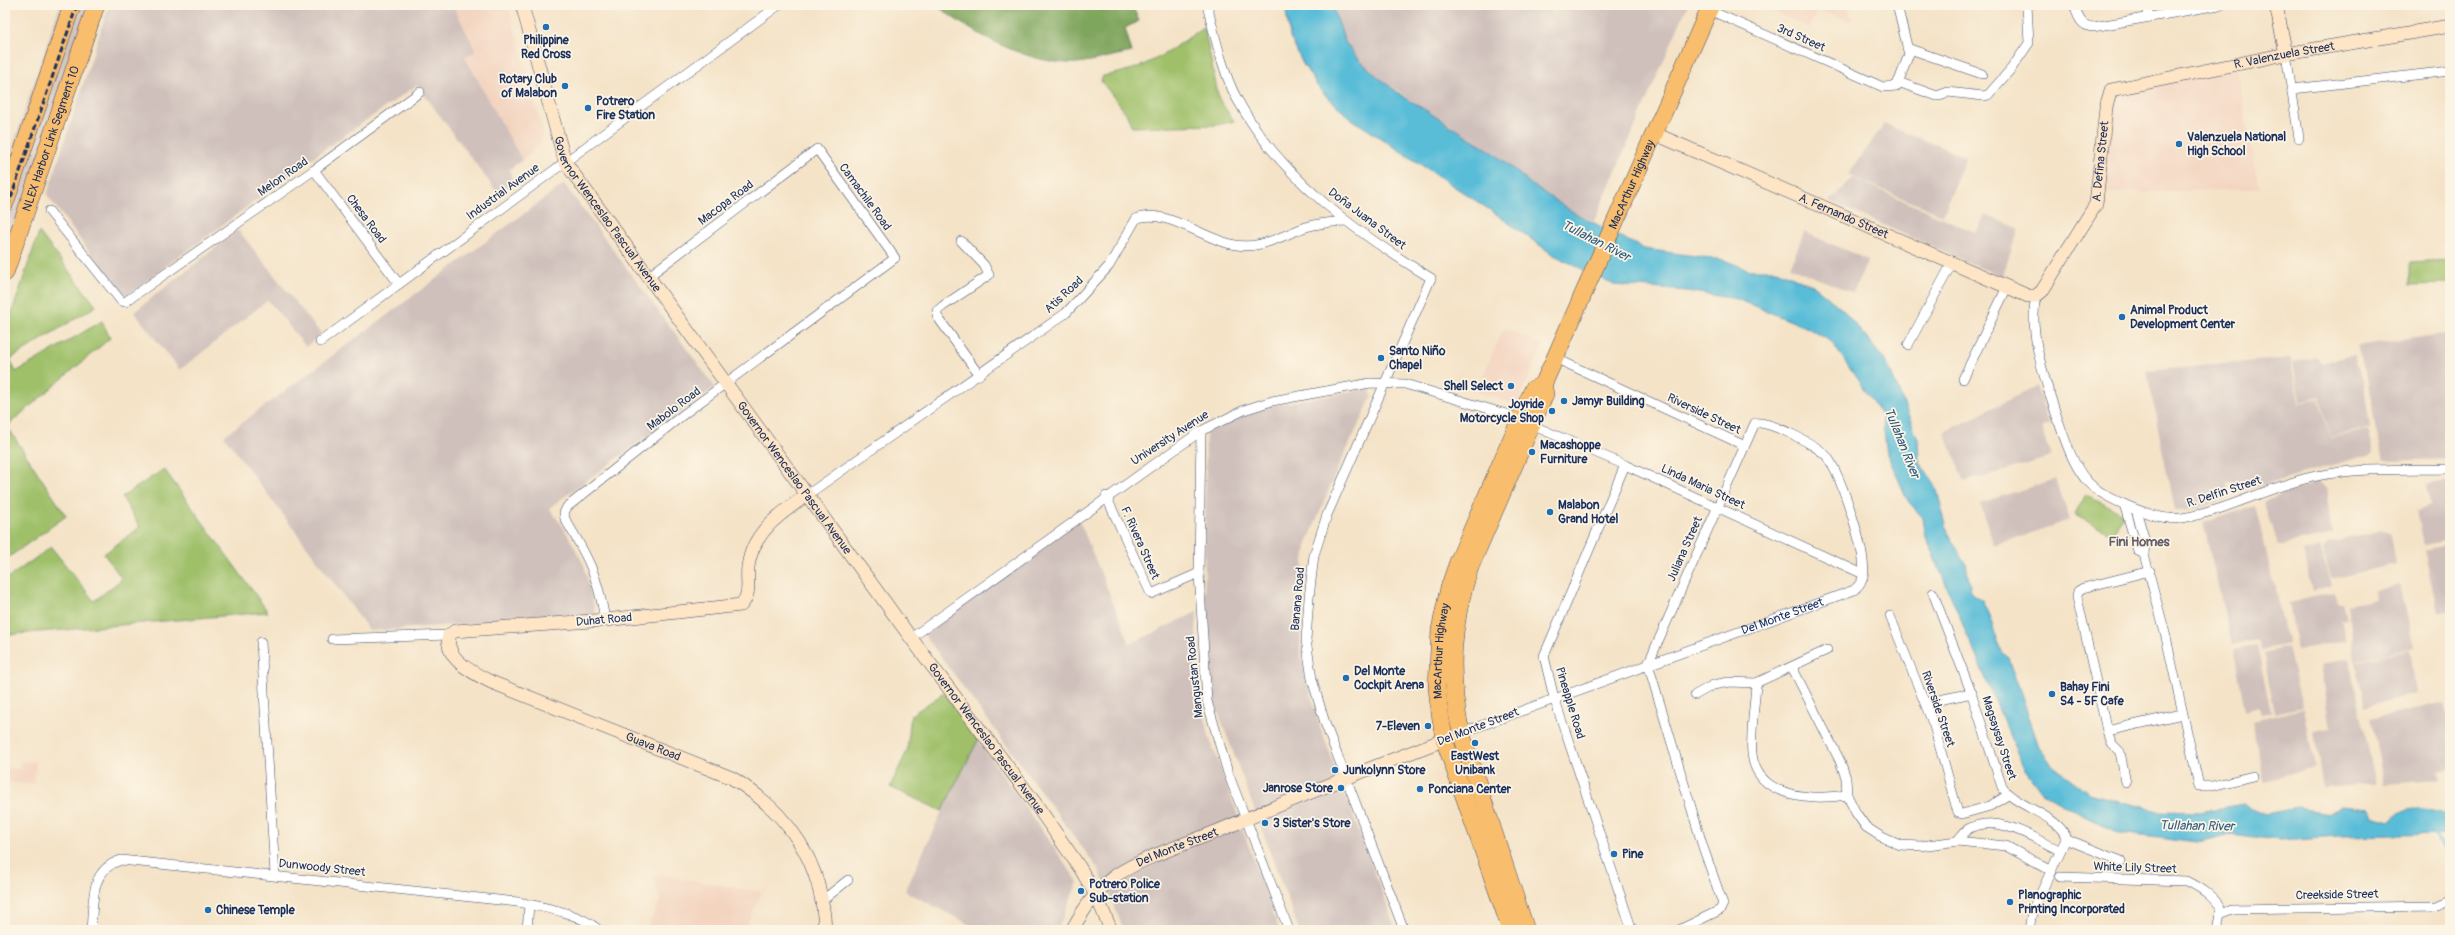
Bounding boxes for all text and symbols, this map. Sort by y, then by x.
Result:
street label: 3rd Street [1774,21,1828,55]
marker: Philippine Red Cross [541,22,551,32]
place label: Philippine Red Cross [521,33,572,62]
street label: R. Valenzuela Street [2232,38,2336,72]
street label: NLEX Harbor Link Segment 10 [19,64,82,213]
place label: Rotary Club of Malabon [499,72,557,101]
marker: Rotary Club of Malabon [560,81,570,91]
place label: Potrero Fire Station [596,94,655,123]
marker: Potrero Fire Station [583,103,593,113]
street label: A. Defina Street [2089,120,2112,202]
place label: Valenzuela National High School [2187,130,2286,159]
street label: Governor Wenceslao Pascual Avenue [551,134,665,295]
street label: MacArthur Highway [1605,137,1658,231]
marker: Valenzuela National High School [2174,139,2184,149]
street label: Melon Road [255,154,311,200]
street label: Industrial Avenue [464,160,543,224]
street label: Camachile Road [836,160,894,234]
street label: Macopa Road [695,177,757,229]
street label: Doña Juana Street [1325,185,1409,253]
street label: A. Fernando Street [1797,190,1891,242]
street label: Chesa Road [343,192,389,247]
water label: Tullahan River [1559,217,1635,266]
street label: Atis Road [1041,273,1087,317]
place label: Animal Product Development Center [2130,303,2236,332]
marker: Animal Product Development Center [2117,312,2127,322]
place label: Santo Niño Chapel [1389,344,1446,373]
marker: Santo Niño Chapel [1376,353,1386,363]
place label: Shell Select [1444,379,1504,394]
marker: Shell Select [1506,381,1516,391]
street label: Mabolo Road [644,384,704,434]
street label: Riverside Street [1665,390,1743,438]
place label: Jamyr Building [1572,394,1645,409]
marker: Jamyr Building [1559,396,1569,406]
place label: Joyride Motorcycle Shop [1460,397,1545,426]
street label: Governor Wenceslao Pascual Avenue [734,398,855,557]
water label: Tullahan River [1881,405,1924,483]
marker: Joyride Motorcycle Shop [1547,406,1557,416]
street label: University Avenue [1128,407,1212,469]
place label: Macashoppe Furniture [1540,438,1602,467]
marker: Macashoppe Furniture [1527,447,1537,457]
street label: Linda Maria Street [1659,461,1748,513]
street label: R. Delfin Street [2185,473,2263,511]
place label: Malabon Grand Hotel [1558,498,1619,527]
street label: F. Rivera Street [1117,504,1163,582]
marker: Malabon Grand Hotel [1545,507,1555,517]
street label: Juliana Street [1664,514,1706,584]
district label: Fini Homes [2108,534,2170,550]
street label: Banana Road [1288,566,1308,631]
street label: Del Monte Street [1739,594,1826,638]
street label: MacArthur Highway [1429,602,1453,700]
street label: Duhat Road [575,610,633,630]
street label: Mangustan Road [1183,635,1207,719]
street label: Governor Wenceslao Pascual Avenue [925,660,1048,817]
place label: Del Monte Cockpit Arena [1354,664,1424,693]
street label: Pineapple Road [1552,665,1588,741]
street label: Riverside Street [1918,669,1958,749]
marker: Del Monte Cockpit Arena [1341,673,1351,683]
place label: Bahay Fini S4 - 5F Cafe [2060,680,2125,709]
marker: Bahay Fini S4 - 5F Cafe [2047,689,2057,699]
street label: Magsaysay Street [1978,694,2020,782]
street label: Del Monte Street [1435,704,1521,749]
place label: 7-Eleven [1376,719,1420,734]
marker: 7-Eleven [1423,721,1433,731]
street label: Guava Road [623,729,683,764]
marker: EastWest Unibank [1470,738,1480,748]
place label: EastWest Unibank [1451,749,1500,778]
place label: Junkolynn Store [1343,763,1427,778]
marker: Junkolynn Store [1330,765,1340,775]
place label: Janrose Store [1263,781,1334,796]
place label: Ponciana Center [1428,782,1512,797]
marker: Janrose Store [1336,783,1346,793]
marker: Ponciana Center [1415,784,1425,794]
place label: 3 Sister's Store [1273,816,1351,831]
water label: Tullahan River [2160,817,2237,835]
marker: 3 Sister's Store [1260,818,1270,828]
street label: Del Monte Street [1134,824,1220,870]
place label: Pine [1622,847,1644,862]
marker: Pine [1609,849,1619,859]
street label: Dunwoody Street [278,856,366,880]
street label: White Lily Street [2093,859,2177,877]
place label: Potrero Police Sub-station [1089,877,1161,906]
marker: Potrero Police Sub-station [1076,886,1086,896]
street label: Creekside Street [2295,887,2379,903]
place label: Planographic Printing Incorporated [2018,888,2125,917]
marker: Planographic Printing Incorporated [2005,897,2015,907]
place label: Chinese Temple [216,903,296,918]
marker: Chinese Temple [203,905,213,915]

